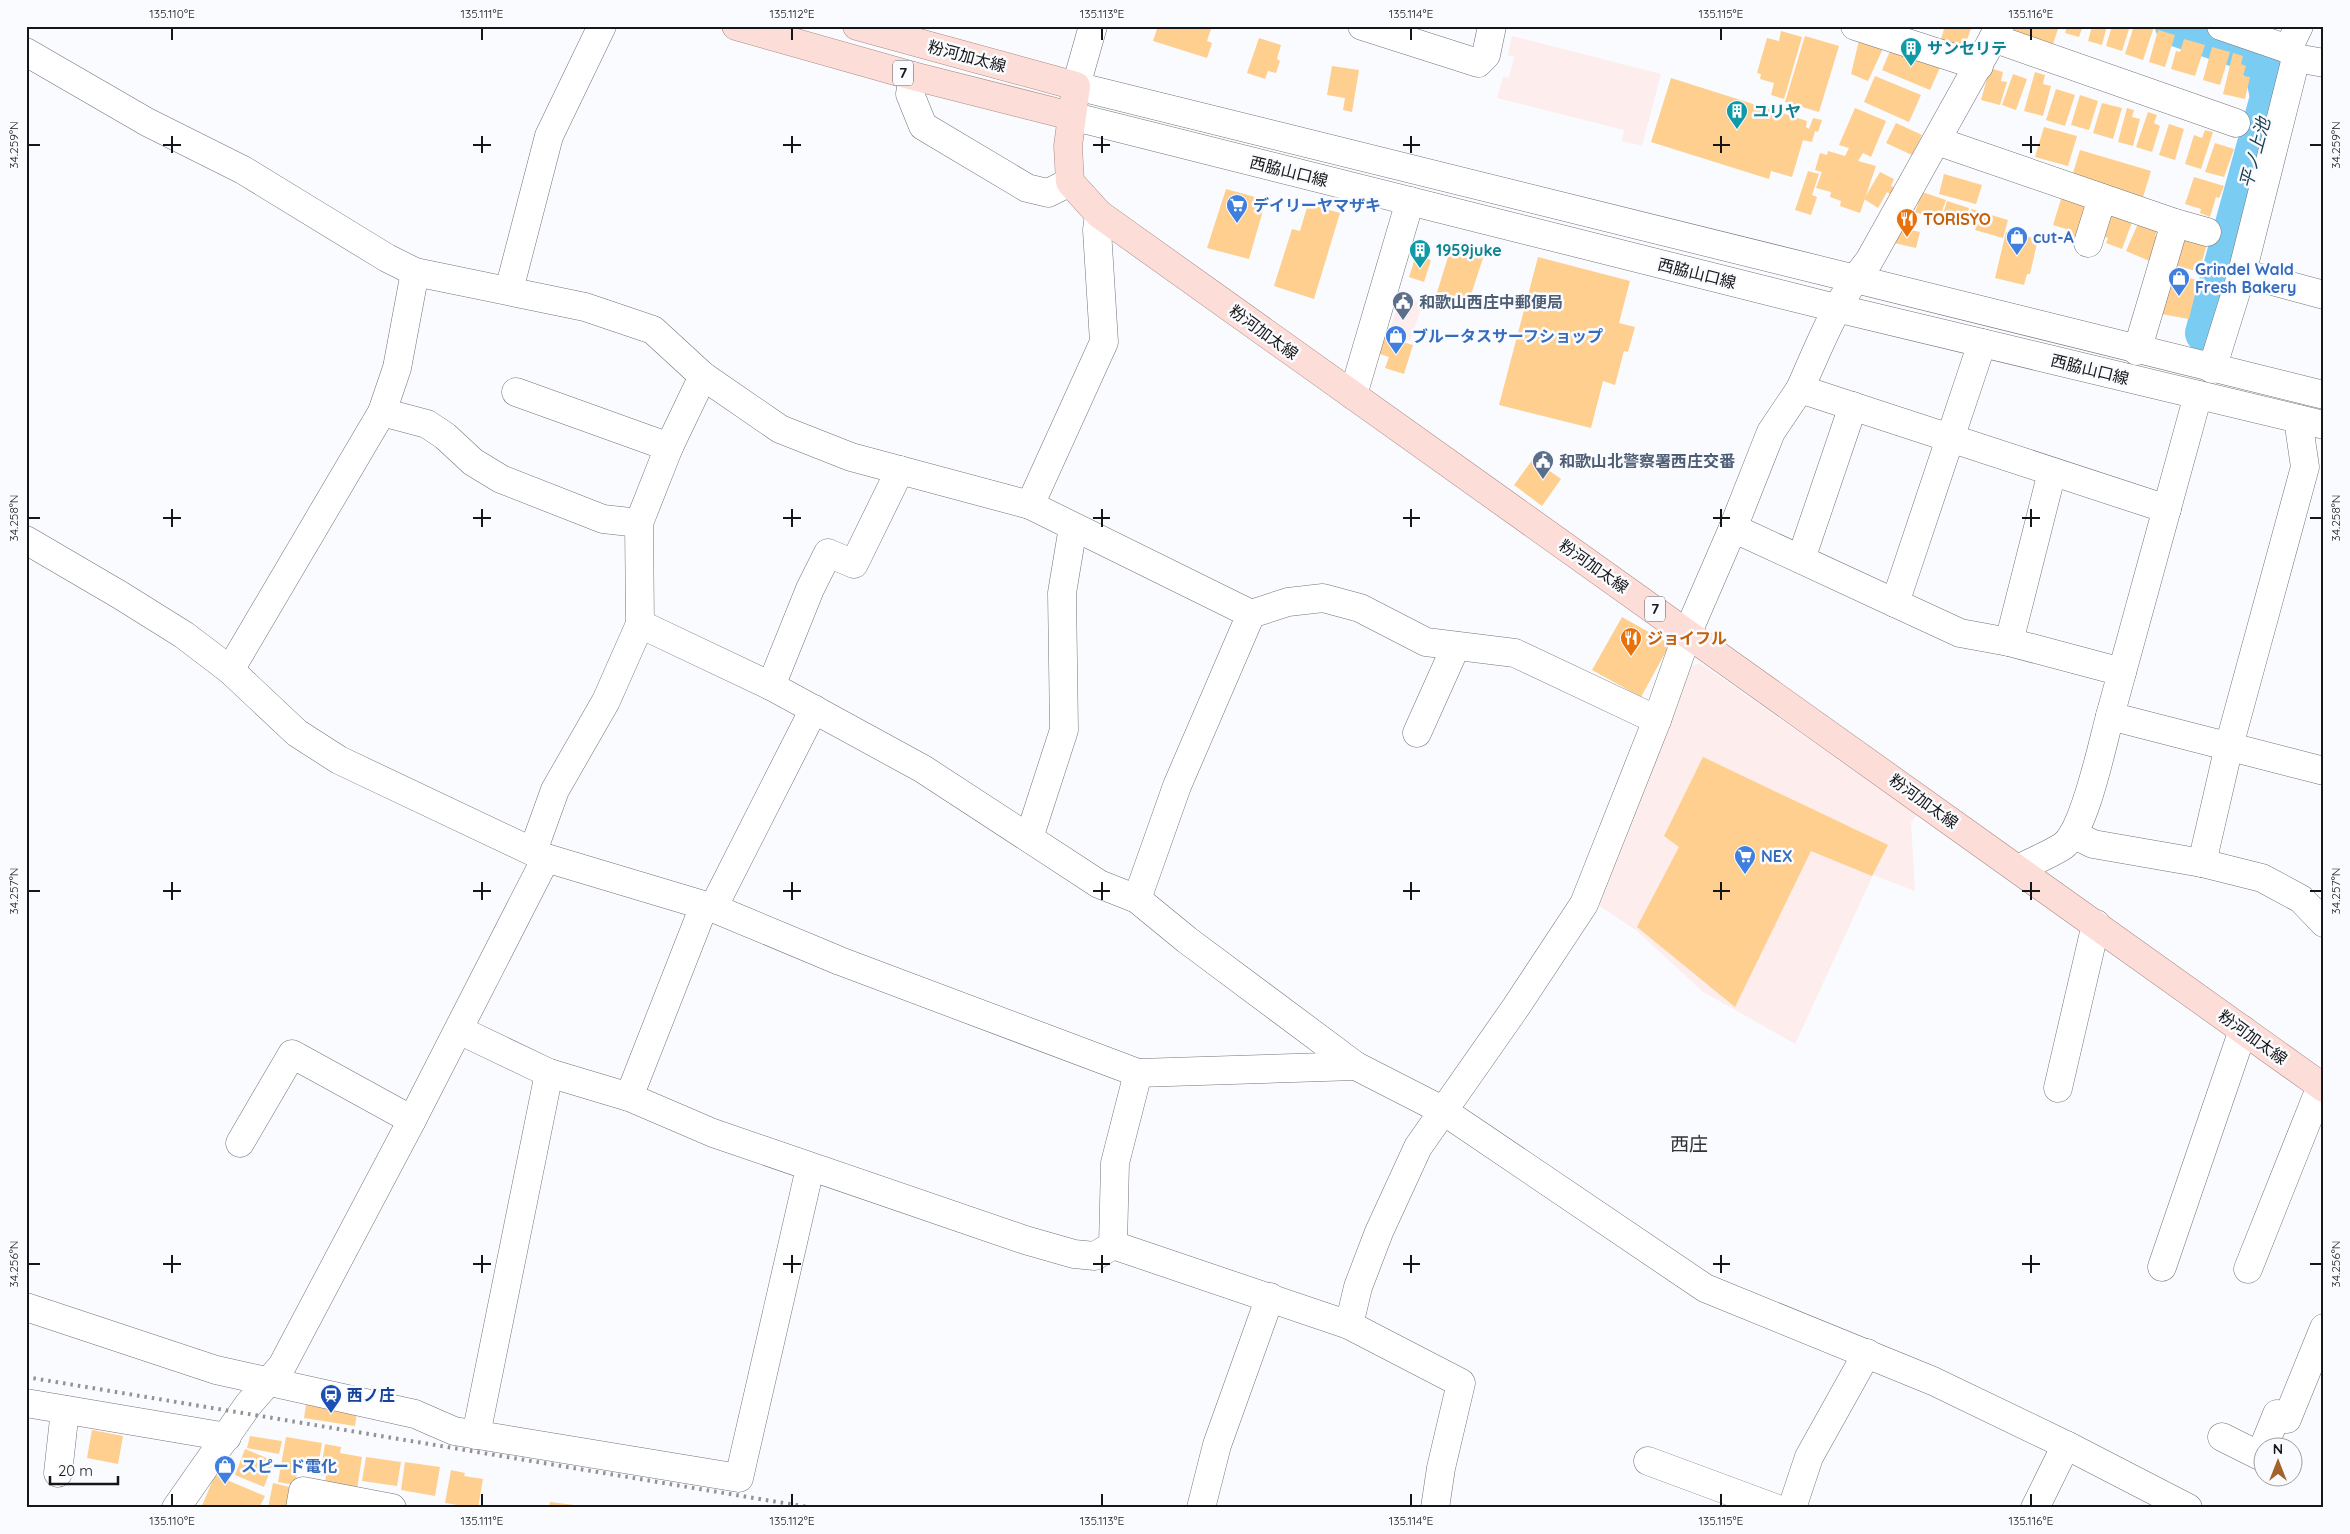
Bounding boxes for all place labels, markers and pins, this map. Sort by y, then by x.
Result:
building icon: サンセリテ [1899,36,1923,67]
place label: サンセリテ [1927,38,2007,58]
building icon: ユリヤ [1725,99,1749,130]
place label: ユリヤ [1753,101,1801,121]
supermarket icon: デイリーヤマザキ [1225,193,1249,224]
place label: デイリーヤマザキ [1253,195,1381,215]
restaurant icon: TORISYO [1895,207,1919,238]
place label: TORISYO [1923,209,1991,229]
shop icon: cut-A [2005,225,2029,256]
place label: cut-A [2033,227,2075,247]
building icon: 1959juke [1408,238,1432,269]
place label: 1959juke [1436,240,1502,260]
place label: Grindel Wald Fresh Bakery [2195,259,2297,297]
shop icon: Grindel Wald Fresh Bakery [2167,266,2191,297]
public building icon: 和歌山西庄中郵便局 [1391,290,1415,321]
place label: 和歌山西庄中郵便局 [1419,292,1563,312]
shop icon: ブルータスサーフショップ [1384,324,1408,355]
place label: ブルータスサーフショップ [1412,326,1603,346]
public building icon: 和歌山北警察署西庄交番 [1531,449,1555,480]
place label: 和歌山北警察署西庄交番 [1559,451,1735,471]
restaurant icon: ジョイフル [1619,626,1643,657]
place label: ジョイフル [1647,628,1727,648]
supermarket icon: NEX [1733,844,1757,875]
place label: NEX [1761,846,1792,866]
station icon: 西ノ庄 [319,1383,343,1414]
place label: 西ノ庄 [347,1385,395,1405]
shop icon: スピード電化 [213,1454,237,1485]
place label: スピード電化 [241,1456,337,1476]

